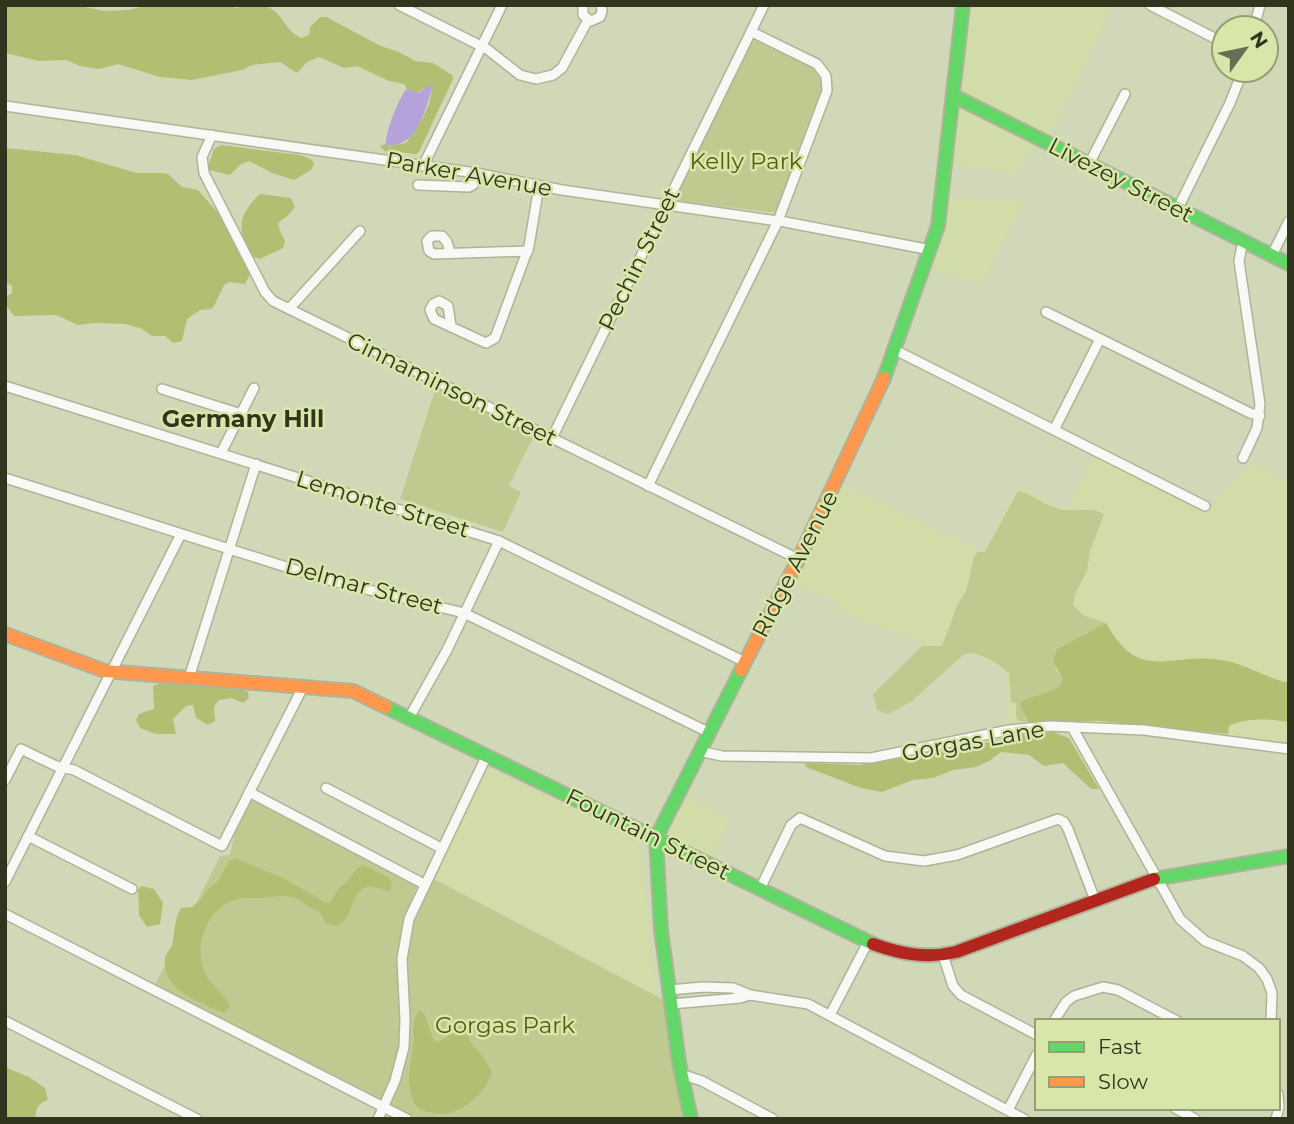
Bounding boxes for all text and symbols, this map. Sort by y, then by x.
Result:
north arrow [1210,14,1280,84]
text: N [1245,27,1273,53]
street label: Livezey Street [1044,131,1198,229]
street label: Parker Avenue [384,146,554,202]
park label: Kelly Park [689,147,803,175]
street label: Pechin Street [592,183,686,335]
street label: Cinnaminson Street [342,326,562,452]
district label: Germany Hill [162,404,324,433]
street label: Lemonte Street [293,464,473,544]
street label: Ridge Avenue [746,486,844,642]
street label: Delmar Street [282,552,446,620]
street label: Gorgas Lane [900,715,1046,767]
street label: Fountain Street [561,782,735,886]
park label: Gorgas Park [435,1011,575,1039]
legend [1035,1019,1280,1110]
text: Fast [1098,1034,1142,1059]
text: Slow [1098,1069,1148,1094]

